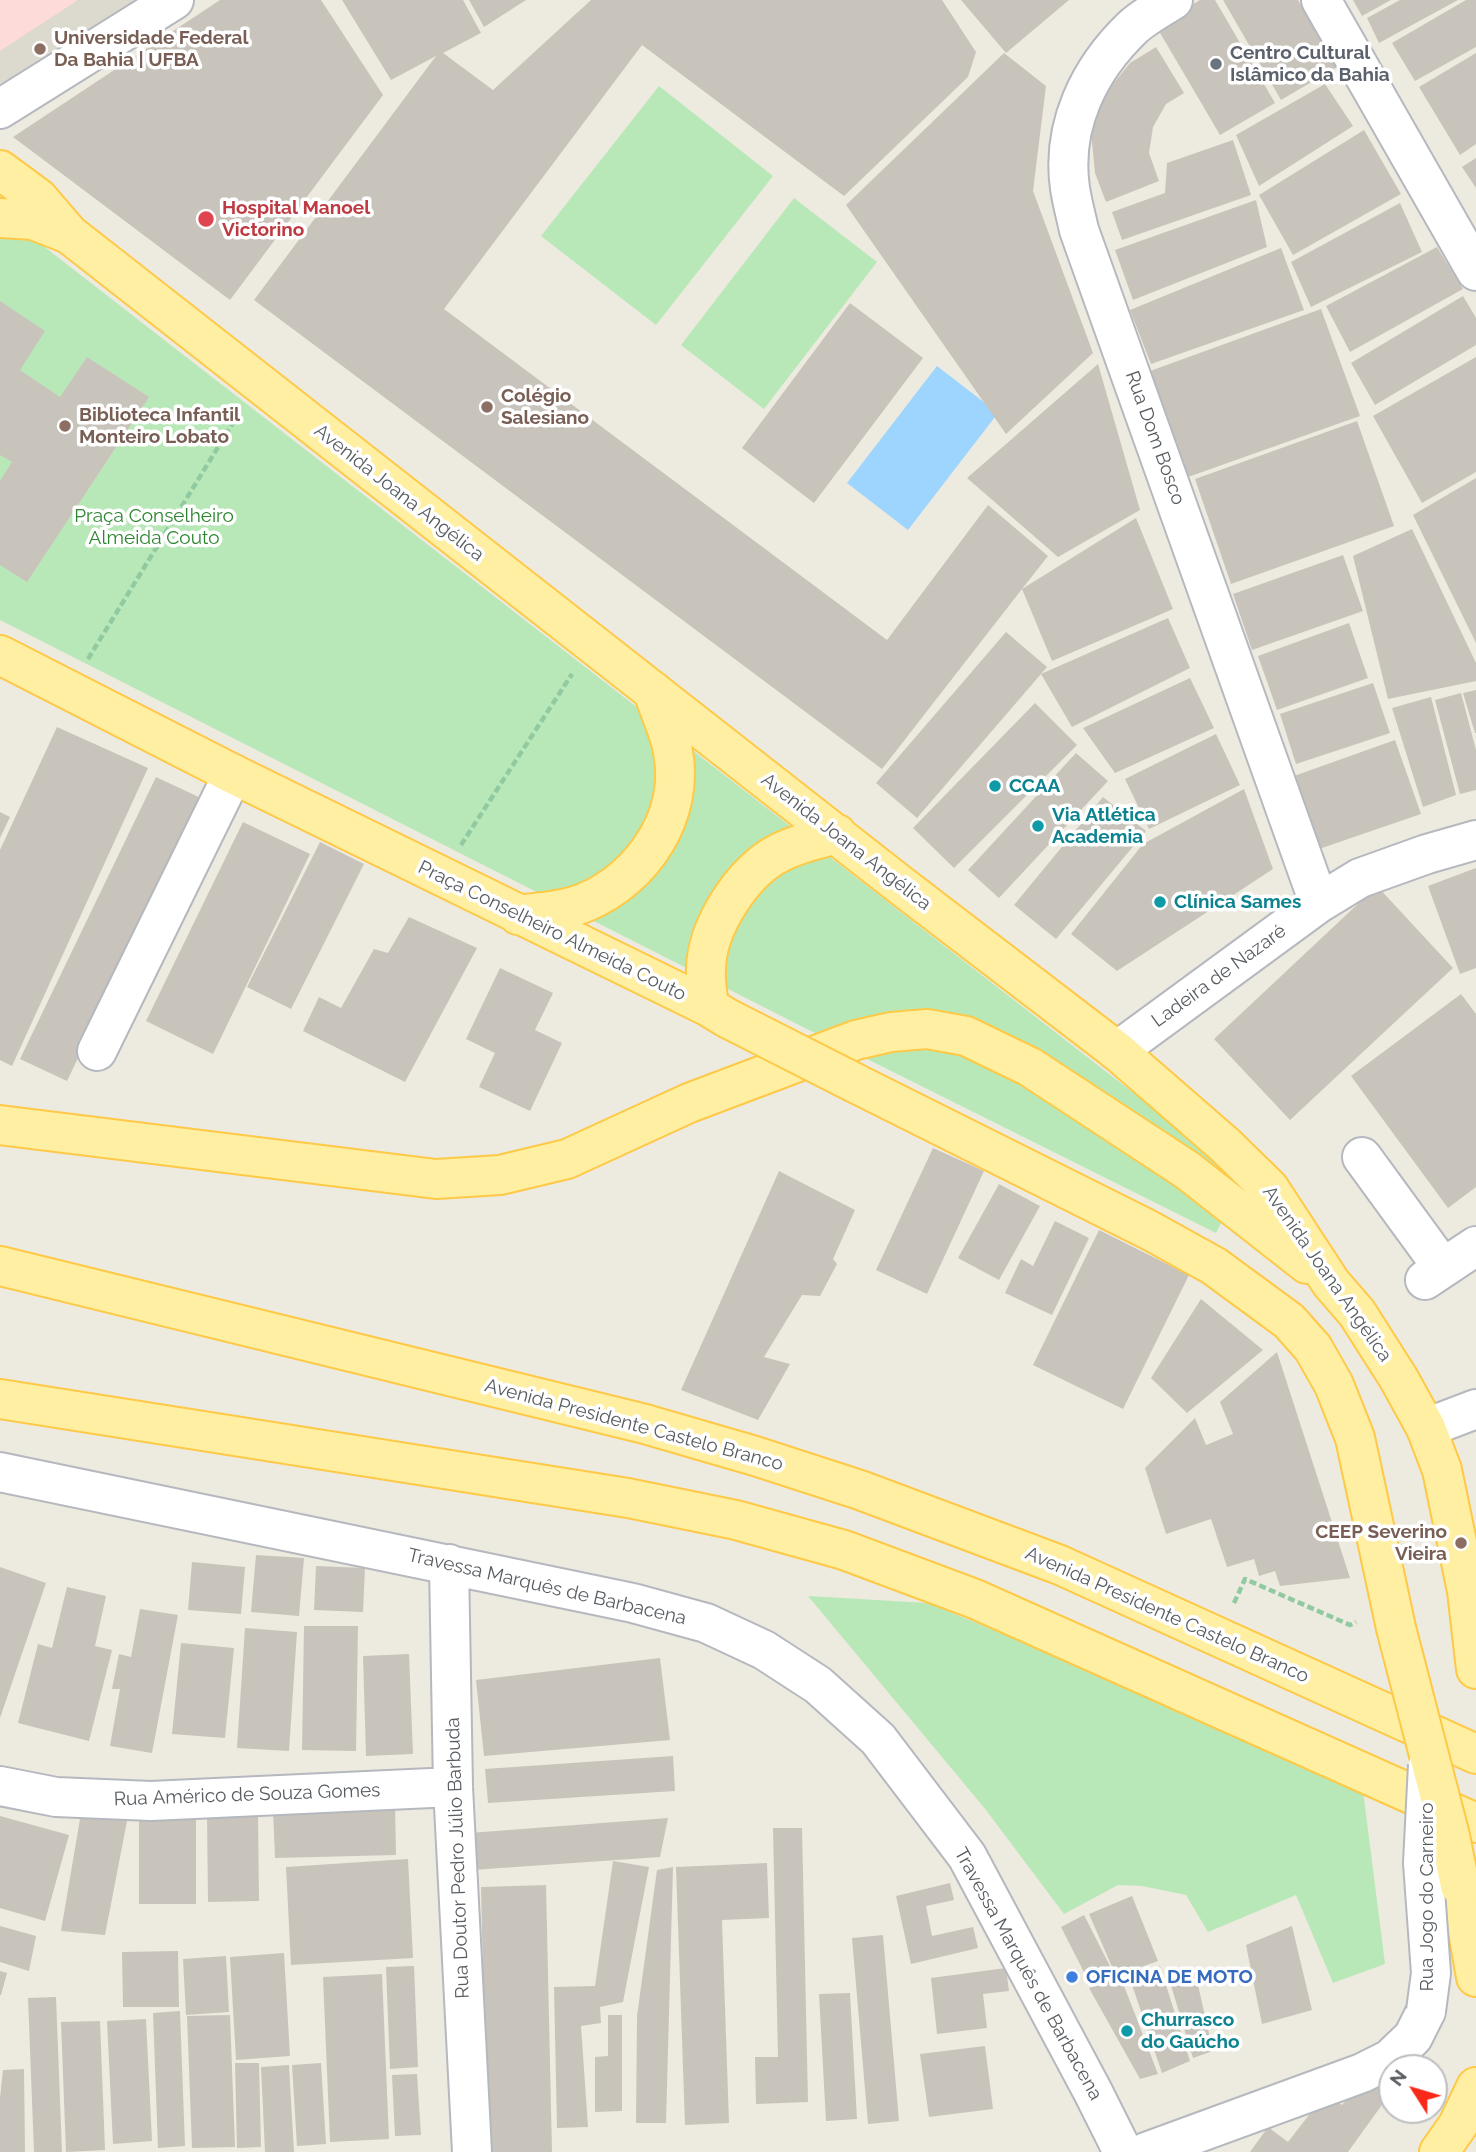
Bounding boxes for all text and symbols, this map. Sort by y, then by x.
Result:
place label: Universidade Federal Da Bahia | UFBA [54,27,248,71]
marker: Universidade Federal Da Bahia | UFBA [32,41,48,57]
place label: Centro Cultural Islâmico da Bahia [1230,42,1390,86]
marker: Centro Cultural Islâmico da Bahia [1208,56,1224,72]
place label: Hospital Manoel Victorino [222,197,370,241]
marker: Hospital Manoel Victorino [196,209,216,229]
street label: Rua Dom Bosco [1120,368,1190,508]
place label: Colégio Salesiano [501,385,589,429]
marker: Colégio Salesiano [479,399,495,415]
place label: Biblioteca Infantil Monteiro Lobato [79,404,240,448]
marker: Biblioteca Infantil Monteiro Lobato [57,418,73,434]
street label: Avenida Joana Angélica [310,420,488,566]
park label: Praça Conselheiro Almeida Couto [74,505,234,549]
street label: Avenida Joana Angélica [757,769,935,915]
place label: CCAA [1009,775,1060,797]
marker: CCAA [987,778,1003,794]
place label: Via Atlética Academia [1052,804,1156,848]
marker: Via Atlética Academia [1030,818,1046,834]
street label: Praça Conselheiro Almeida Couto [414,856,690,1006]
place label: Clínica Sames [1174,891,1301,913]
marker: Clínica Sames [1152,894,1168,910]
street label: Ladeira de Nazaré [1147,920,1291,1032]
street label: Avenida Joana Angélica [1258,1182,1396,1366]
street label: Avenida Presidente Castelo Branco [482,1374,786,1476]
place label: CEEP Severino Vieira [1315,1521,1447,1565]
marker: CEEP Severino Vieira [1453,1535,1469,1551]
street label: Avenida Presidente Castelo Branco [1022,1542,1312,1688]
street label: Travessa Marquês de Barbacena [406,1544,688,1630]
street label: Rua Doutor Pedro Júlio Barbuda [442,1717,474,1999]
street label: Rua Américo de Souza Gomes [113,1779,381,1811]
street label: Rua Jogo do Carneiro [1416,1803,1438,1991]
street label: Travessa Marquês de Barbacena [949,1844,1107,2104]
place label: OFICINA DE MOTO [1086,1966,1253,1988]
marker: OFICINA DE MOTO [1064,1969,1080,1985]
place label: Churrasco do Gaúcho [1141,2009,1239,2053]
marker: Churrasco do Gaúcho [1119,2023,1135,2039]
north arrow [1378,2054,1448,2124]
text: N [1385,2065,1411,2090]

